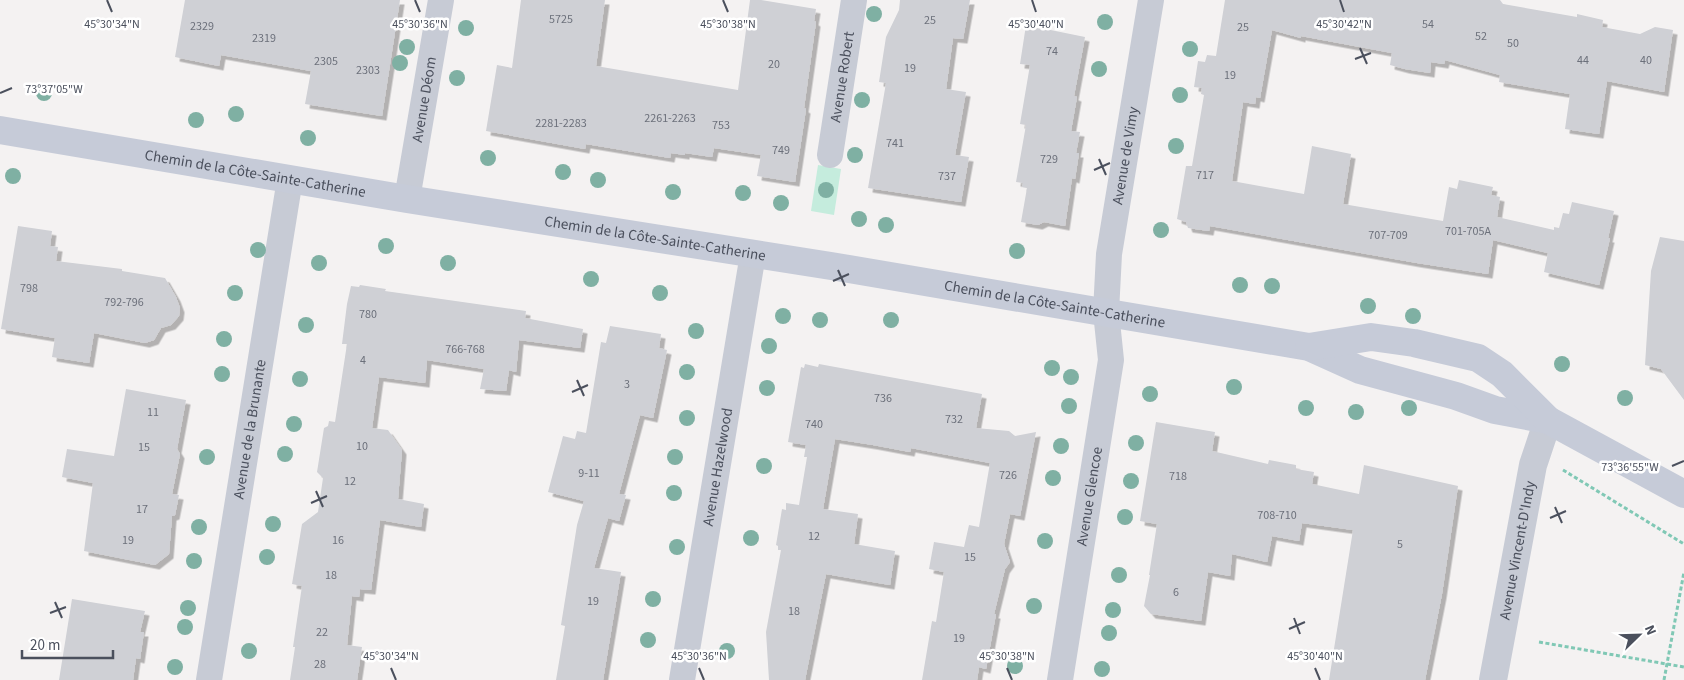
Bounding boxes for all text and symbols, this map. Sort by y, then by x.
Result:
house number: 5725 [549,11,573,28]
house number: 25 [924,12,936,29]
text: 45°30'34"N [84,16,140,33]
text: 45°30'36"N [392,16,448,33]
text: 45°30'38"N [700,16,756,33]
text: 45°30'40"N [1008,16,1064,33]
text: 45°30'42"N [1316,16,1372,33]
house number: 54 [1422,16,1434,33]
house number: 2329 [190,18,214,35]
house number: 25 [1237,19,1249,36]
house number: 52 [1475,28,1487,45]
house number: 2319 [252,30,276,47]
street label: Avenue Robert [825,30,859,124]
house number: 50 [1507,35,1519,52]
house number: 74 [1046,43,1058,60]
house number: 44 [1577,52,1589,69]
house number: 40 [1640,52,1652,69]
house number: 2305 [314,53,338,70]
street label: Avenue Déom [406,55,442,144]
house number: 20 [768,56,780,73]
house number: 19 [904,60,916,77]
house number: 2303 [356,62,380,79]
house number: 19 [1224,67,1236,84]
text: 73°37'05"W [25,81,83,98]
street label: Avenue de Vimy [1107,105,1144,206]
house number: 2261-2263 [644,110,696,127]
house number: 2281-2283 [535,115,587,132]
house number: 753 [712,117,730,134]
house number: 741 [886,135,904,152]
house number: 749 [772,142,790,159]
street label: Chemin de la Côte-Sainte-Catherine [143,144,368,202]
house number: 729 [1040,151,1058,168]
house number: 717 [1196,167,1214,184]
house number: 737 [938,168,956,185]
street label: Chemin de la Côte-Sainte-Catherine [543,210,767,266]
house number: 701-705A [1445,223,1491,240]
house number: 707-709 [1368,227,1408,244]
street label: Chemin de la Côte-Sainte-Catherine [943,275,1167,333]
house number: 798 [20,280,38,297]
house number: 792-796 [104,294,144,311]
house number: 780 [359,306,377,323]
house number: 766-768 [445,341,485,358]
house number: 4 [360,352,366,369]
street label: Avenue de la Brunante [228,358,271,501]
house number: 3 [624,376,630,393]
house number: 736 [874,390,892,407]
house number: 11 [147,404,159,421]
street label: Avenue Hazelwood [697,406,738,528]
house number: 732 [945,411,963,428]
house number: 740 [805,416,823,433]
house number: 10 [356,438,368,455]
house number: 15 [138,439,150,456]
street label: Avenue Glencoe [1071,445,1108,547]
text: 73°36'55"W [1601,459,1659,476]
house number: 9-11 [578,465,600,482]
house number: 726 [999,467,1017,484]
house number: 718 [1169,468,1187,485]
house number: 12 [344,473,356,490]
street label: Avenue Vincent-D'Indy [1494,479,1540,621]
house number: 17 [136,501,148,518]
house number: 708-710 [1257,507,1297,524]
house number: 12 [808,528,820,545]
house number: 19 [122,532,134,549]
house number: 16 [332,532,344,549]
house number: 5 [1397,536,1403,553]
house number: 15 [964,549,976,566]
house number: 18 [325,567,337,584]
house number: 6 [1173,584,1179,601]
house number: 19 [587,593,599,610]
house number: 18 [788,603,800,620]
north arrow [1614,610,1664,660]
text: N [1639,622,1661,639]
house number: 22 [316,624,328,641]
scale bar [22,628,114,660]
house number: 19 [953,630,965,647]
text: 20 m [30,635,60,656]
text: 45°30'34"N [363,648,419,665]
text: 45°30'36"N [671,648,727,665]
text: 45°30'38"N [979,648,1035,665]
text: 45°30'40"N [1287,648,1343,665]
house number: 28 [314,656,326,673]

